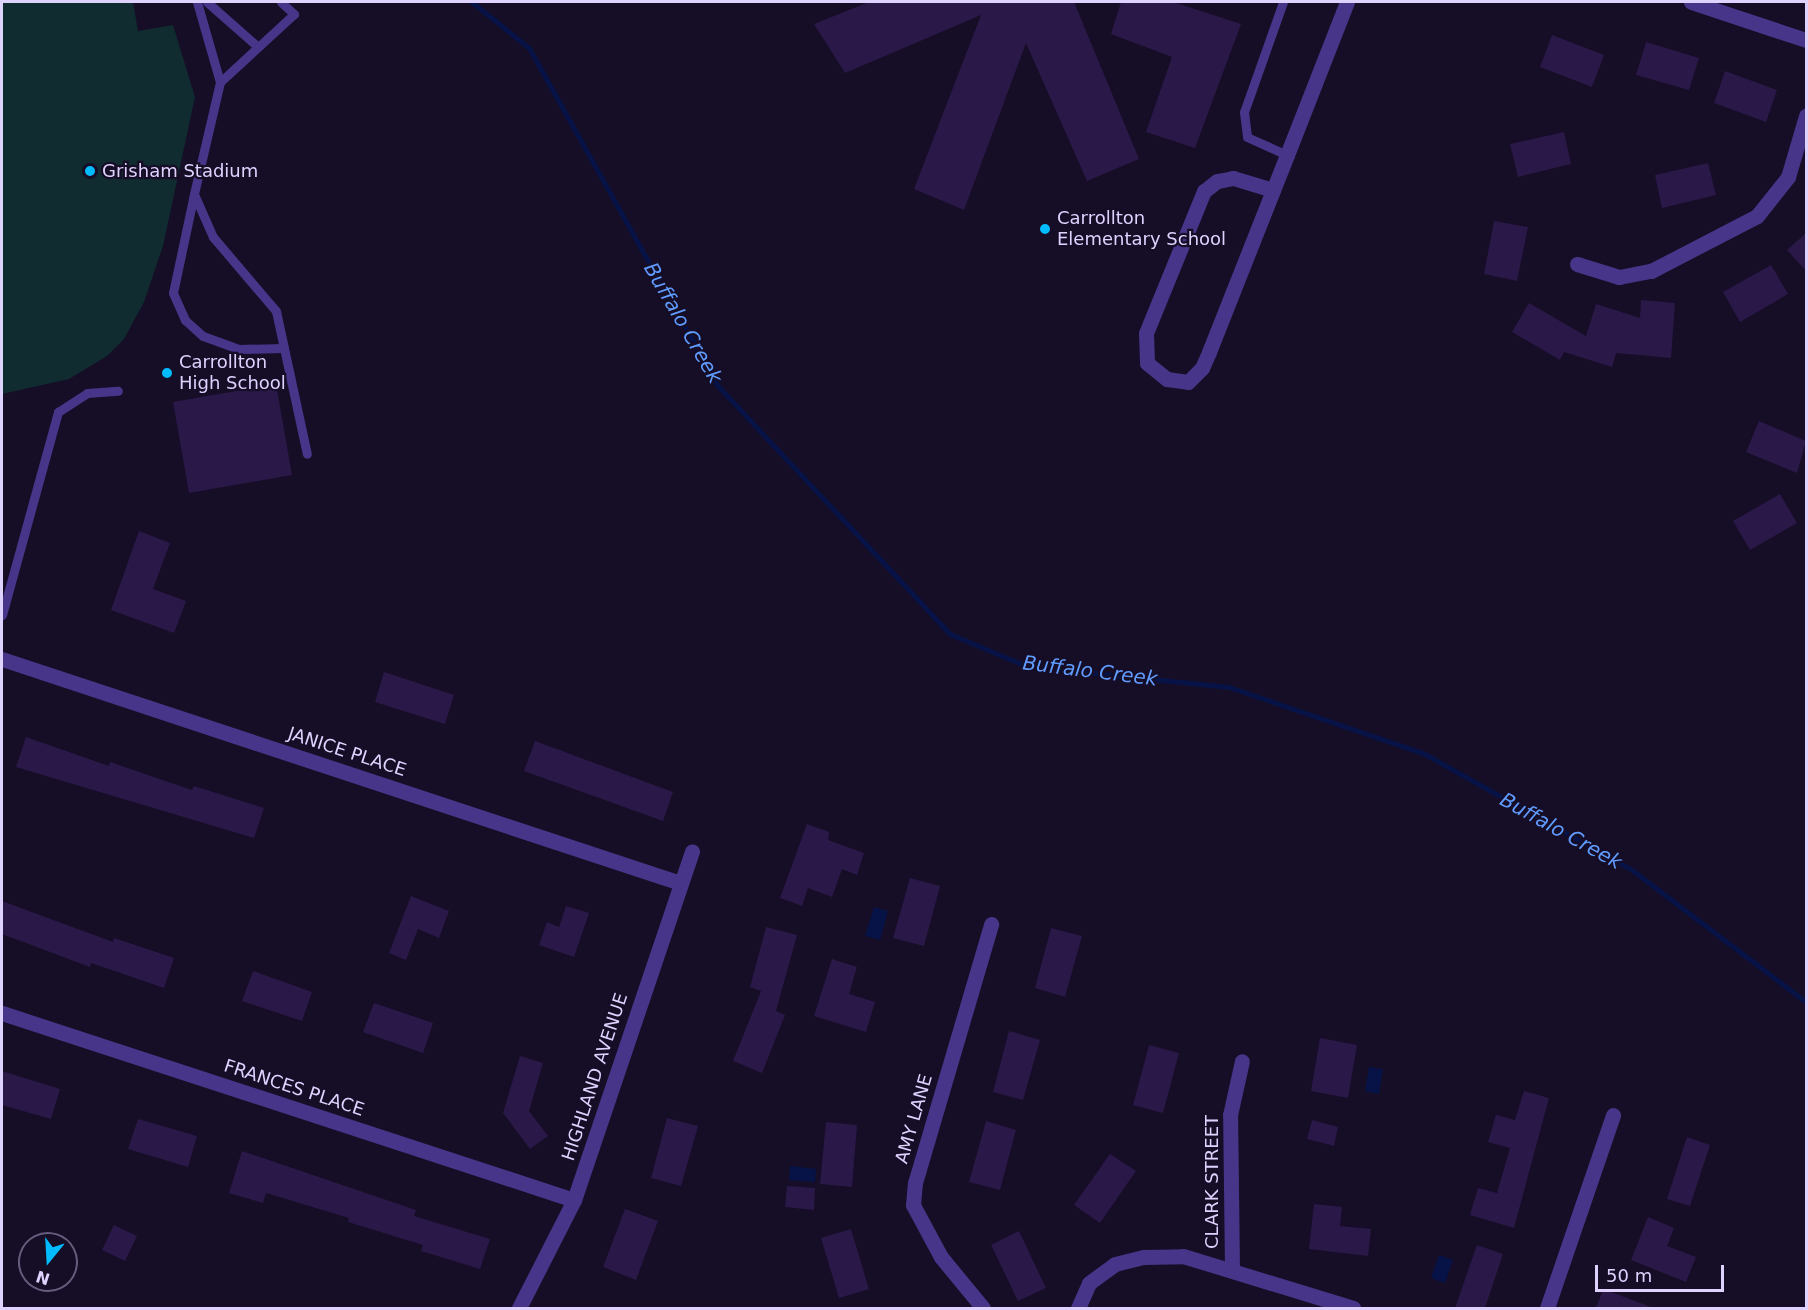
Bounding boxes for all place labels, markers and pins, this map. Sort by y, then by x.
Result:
place label: Grisham Stadium [102,160,258,182]
marker: Grisham Stadium [83,164,97,178]
place label: Carrollton Elementary School [1057,208,1226,250]
marker: Carrollton Elementary School [1038,222,1052,236]
place label: Carrollton High School [179,352,286,394]
marker: Carrollton High School [160,366,174,380]

